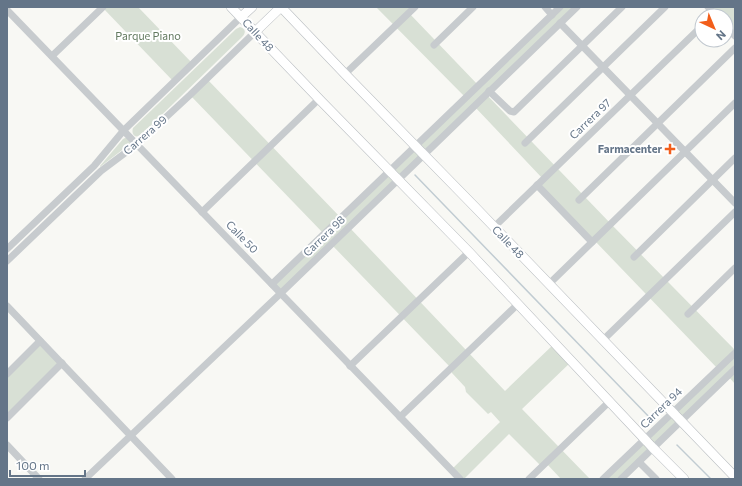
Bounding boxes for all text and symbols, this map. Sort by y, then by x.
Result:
north arrow [694,8,734,48]
street label: Calle 48 [240,16,277,54]
text: N [714,28,729,43]
park label: Parque Piano [115,29,181,42]
street label: Carrera 97 [566,96,613,141]
street label: Carrera 99 [120,112,169,157]
place label: Farmacenter [598,142,662,155]
marker: Farmacenter [665,144,675,154]
street label: Carrera 98 [300,212,348,259]
street label: Calle 50 [224,218,261,256]
street label: Calle 48 [490,223,527,261]
street label: Carrera 94 [637,384,685,431]
scale bar [10,452,85,478]
text: 100 m [16,458,50,472]

